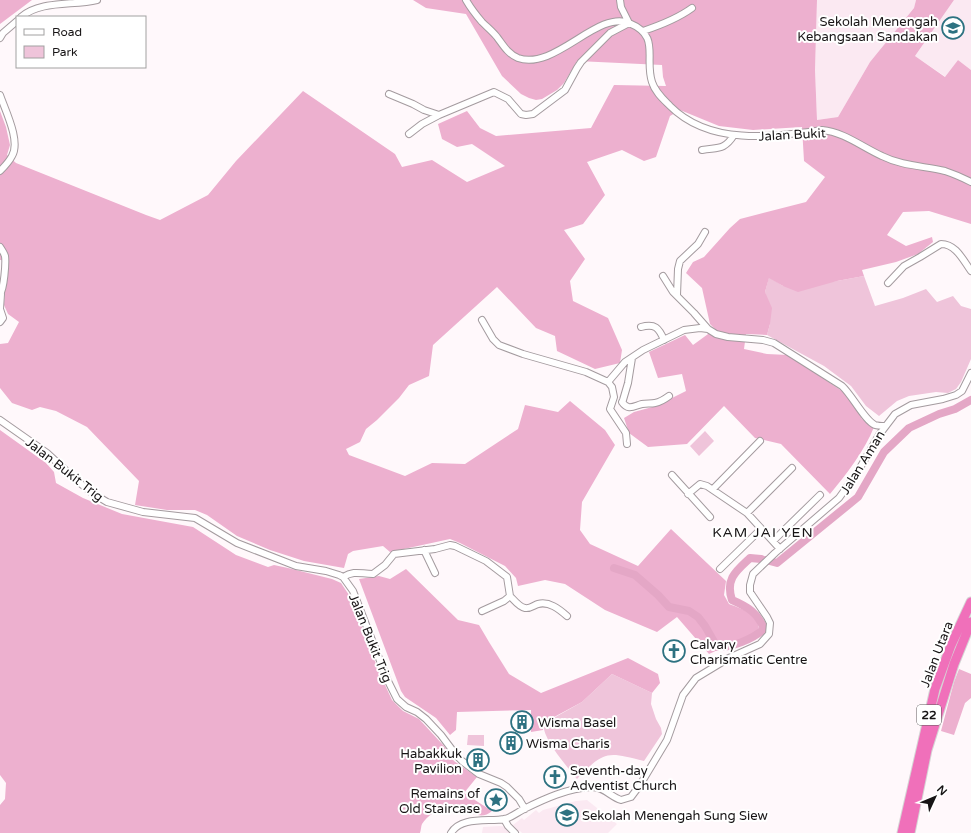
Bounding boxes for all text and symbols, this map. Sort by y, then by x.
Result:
place label: Sekolah Menengah Kebangsaan Sandakan [797,14,938,45]
school or university icon: Sekolah Menengah Kebangsaan Sandakan [940,15,966,41]
legend [16,16,146,68]
text: Road [52,25,82,39]
text: Park [52,45,78,59]
street label: Jalan Bukit [758,125,826,145]
street label: Jalan Aman [837,428,889,497]
street label: Jalan Bukit Trig [22,434,106,505]
district label: KAM JAI YEN [712,524,814,541]
street label: Jalan Bukit Trig [345,592,395,685]
street label: Jalan Utara [917,619,957,690]
place label: Calvary Charismatic Centre [690,637,807,668]
church icon: Calvary Charismatic Centre [661,638,687,664]
road number: 22 [917,705,941,725]
building icon: Wisma Basel [509,709,535,735]
place label: Wisma Basel [538,715,616,731]
building icon: Wisma Charis [498,730,524,756]
place label: Wisma Charis [526,736,610,752]
place label: Habakkuk Pavilion [400,746,462,777]
building icon: Habakkuk Pavilion [465,747,491,773]
place label: Seventh-day Adventist Church [570,763,677,794]
church icon: Seventh-day Adventist Church [542,764,568,790]
north arrow [915,777,955,817]
text: N [934,783,950,798]
place label: Remains of Old Staircase [399,786,480,817]
place icon: Remains of Old Staircase [483,787,509,813]
school or university icon: Sekolah Menengah Sung Siew [554,802,580,828]
place label: Sekolah Menengah Sung Siew [582,808,768,824]

